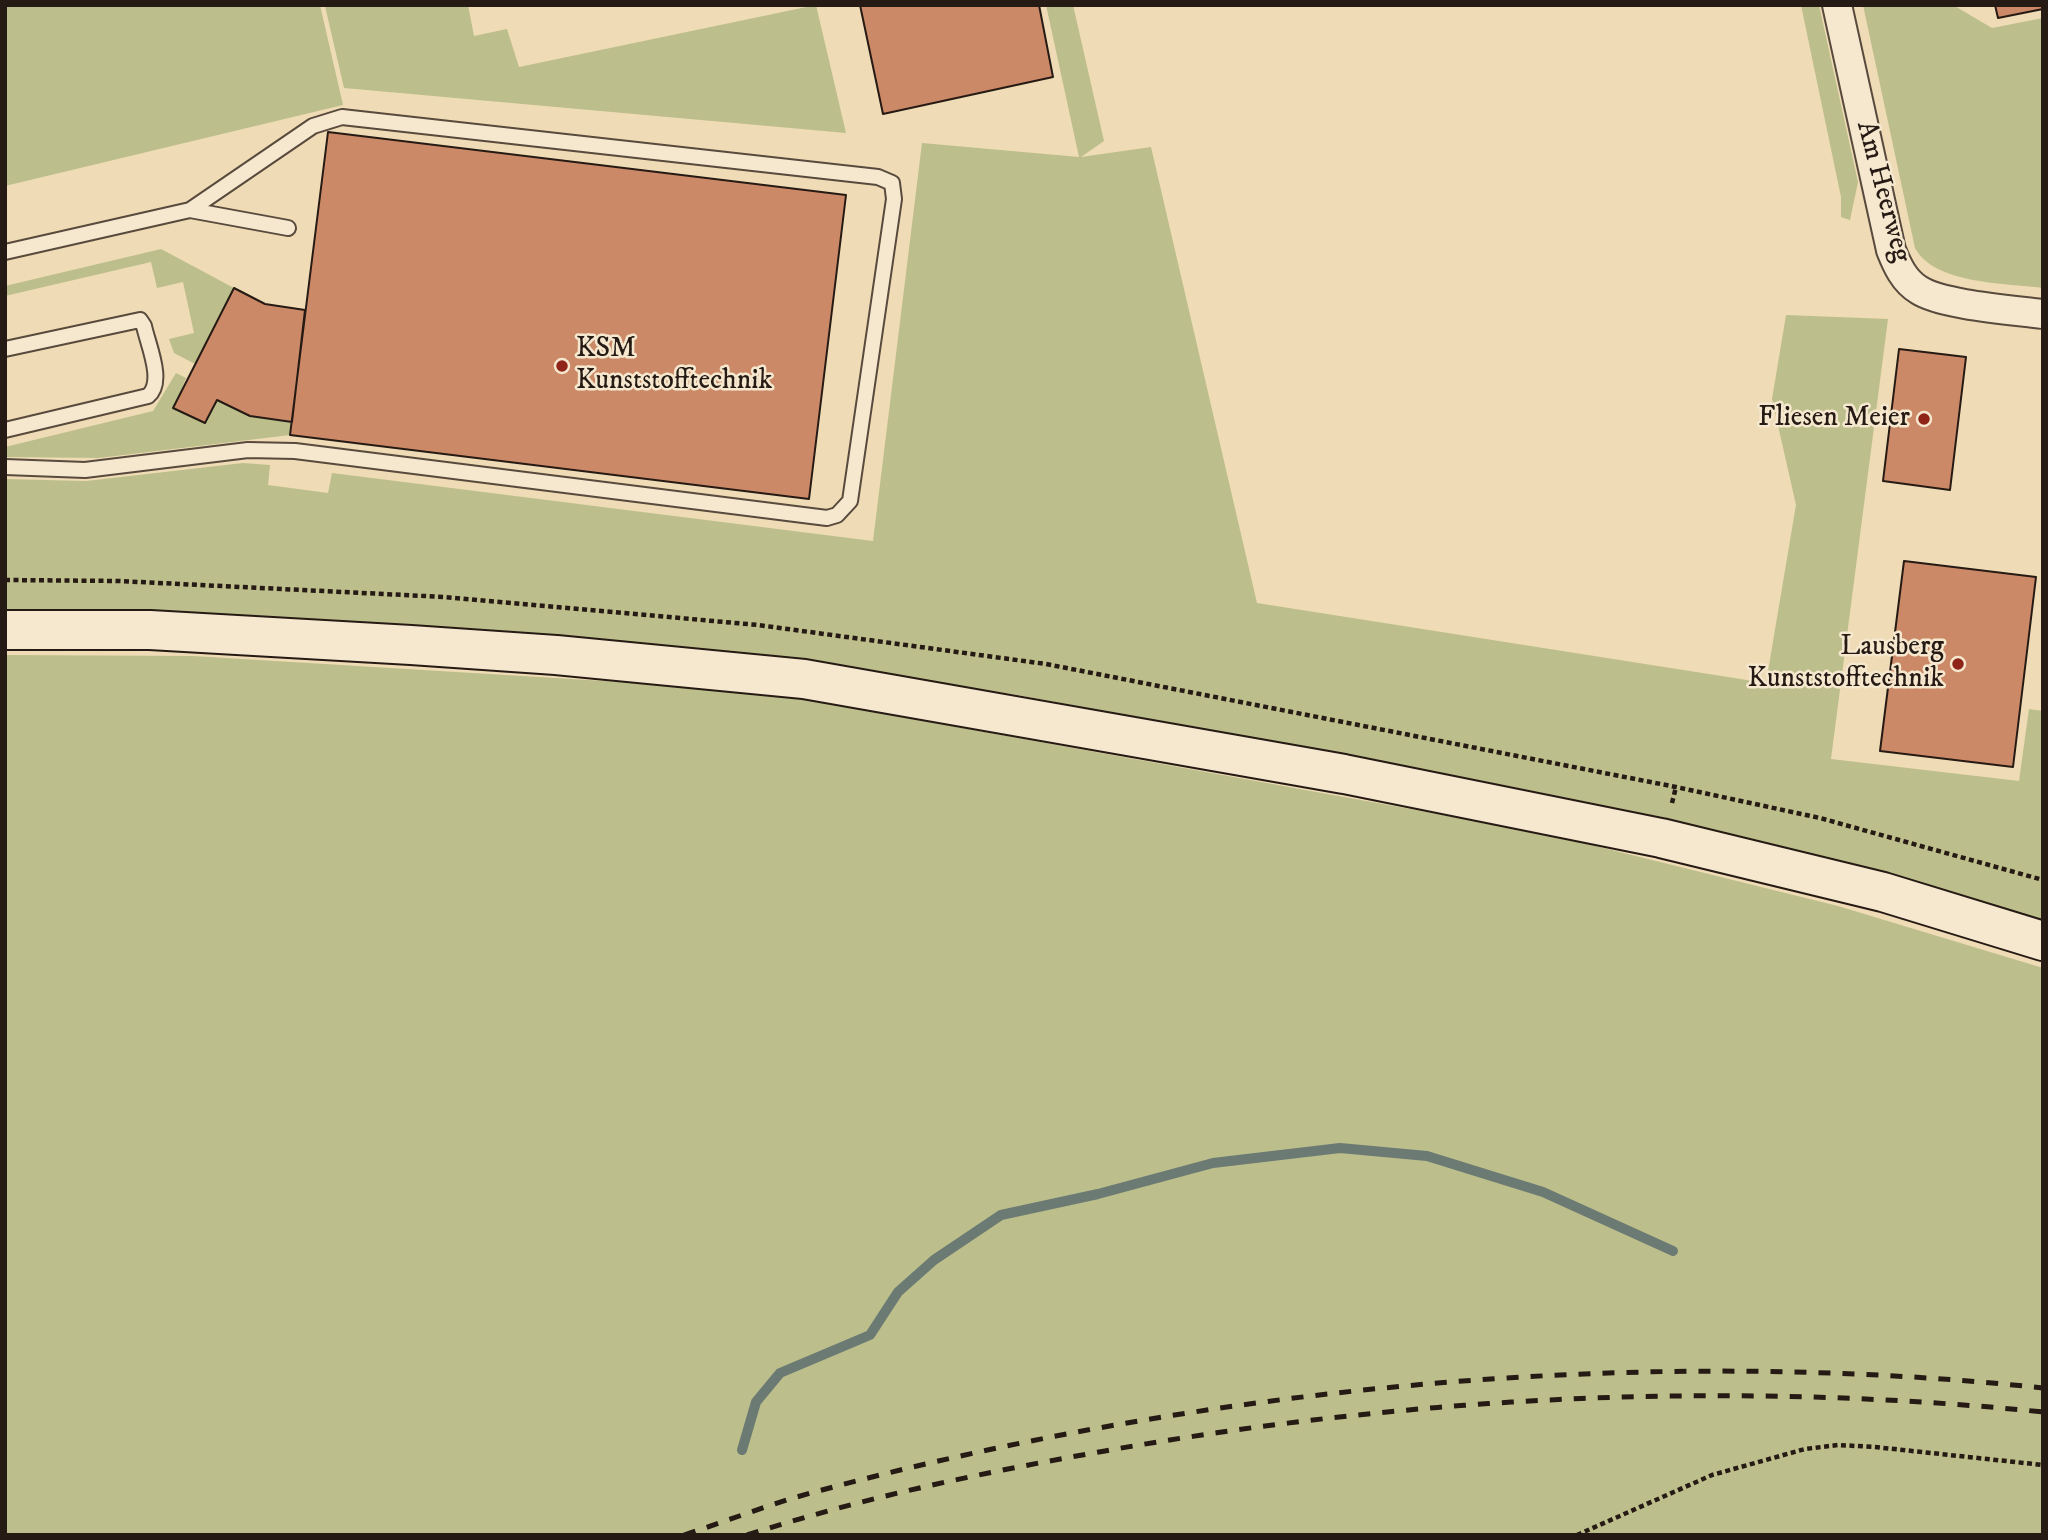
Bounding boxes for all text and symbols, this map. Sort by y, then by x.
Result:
street label: Am Heerweg [1847,118,1917,266]
place label: KSM Kunststofftechnik [576,333,772,399]
marker: KSM Kunststofftechnik [554,358,570,374]
place label: Fliesen Meier [1758,402,1910,436]
marker: Fliesen Meier [1916,411,1932,427]
place label: Lausberg Kunststofftechnik [1748,631,1944,697]
marker: Lausberg Kunststofftechnik [1950,656,1966,672]

